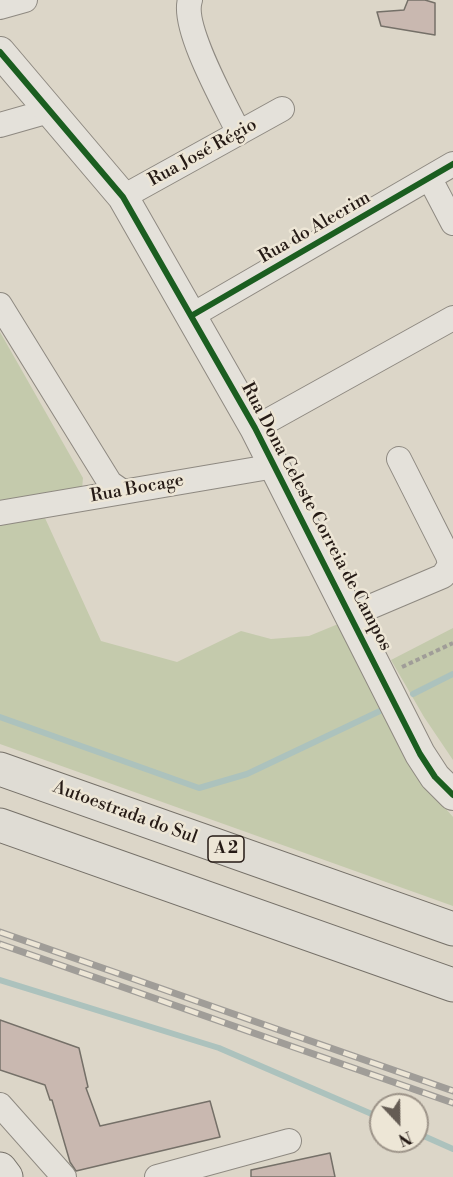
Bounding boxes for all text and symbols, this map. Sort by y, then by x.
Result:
street label: Rua José Régio [145,114,261,192]
street label: Rua do Alecrim [255,187,375,269]
street label: Rua Dona Celeste Correia de Campos [236,379,396,655]
street label: Rua Bocage [89,470,185,508]
street label: Autoestrada do Sul [50,777,200,849]
road number: A 2 [208,836,244,862]
north arrow [369,1093,429,1153]
text: N [395,1126,415,1149]

